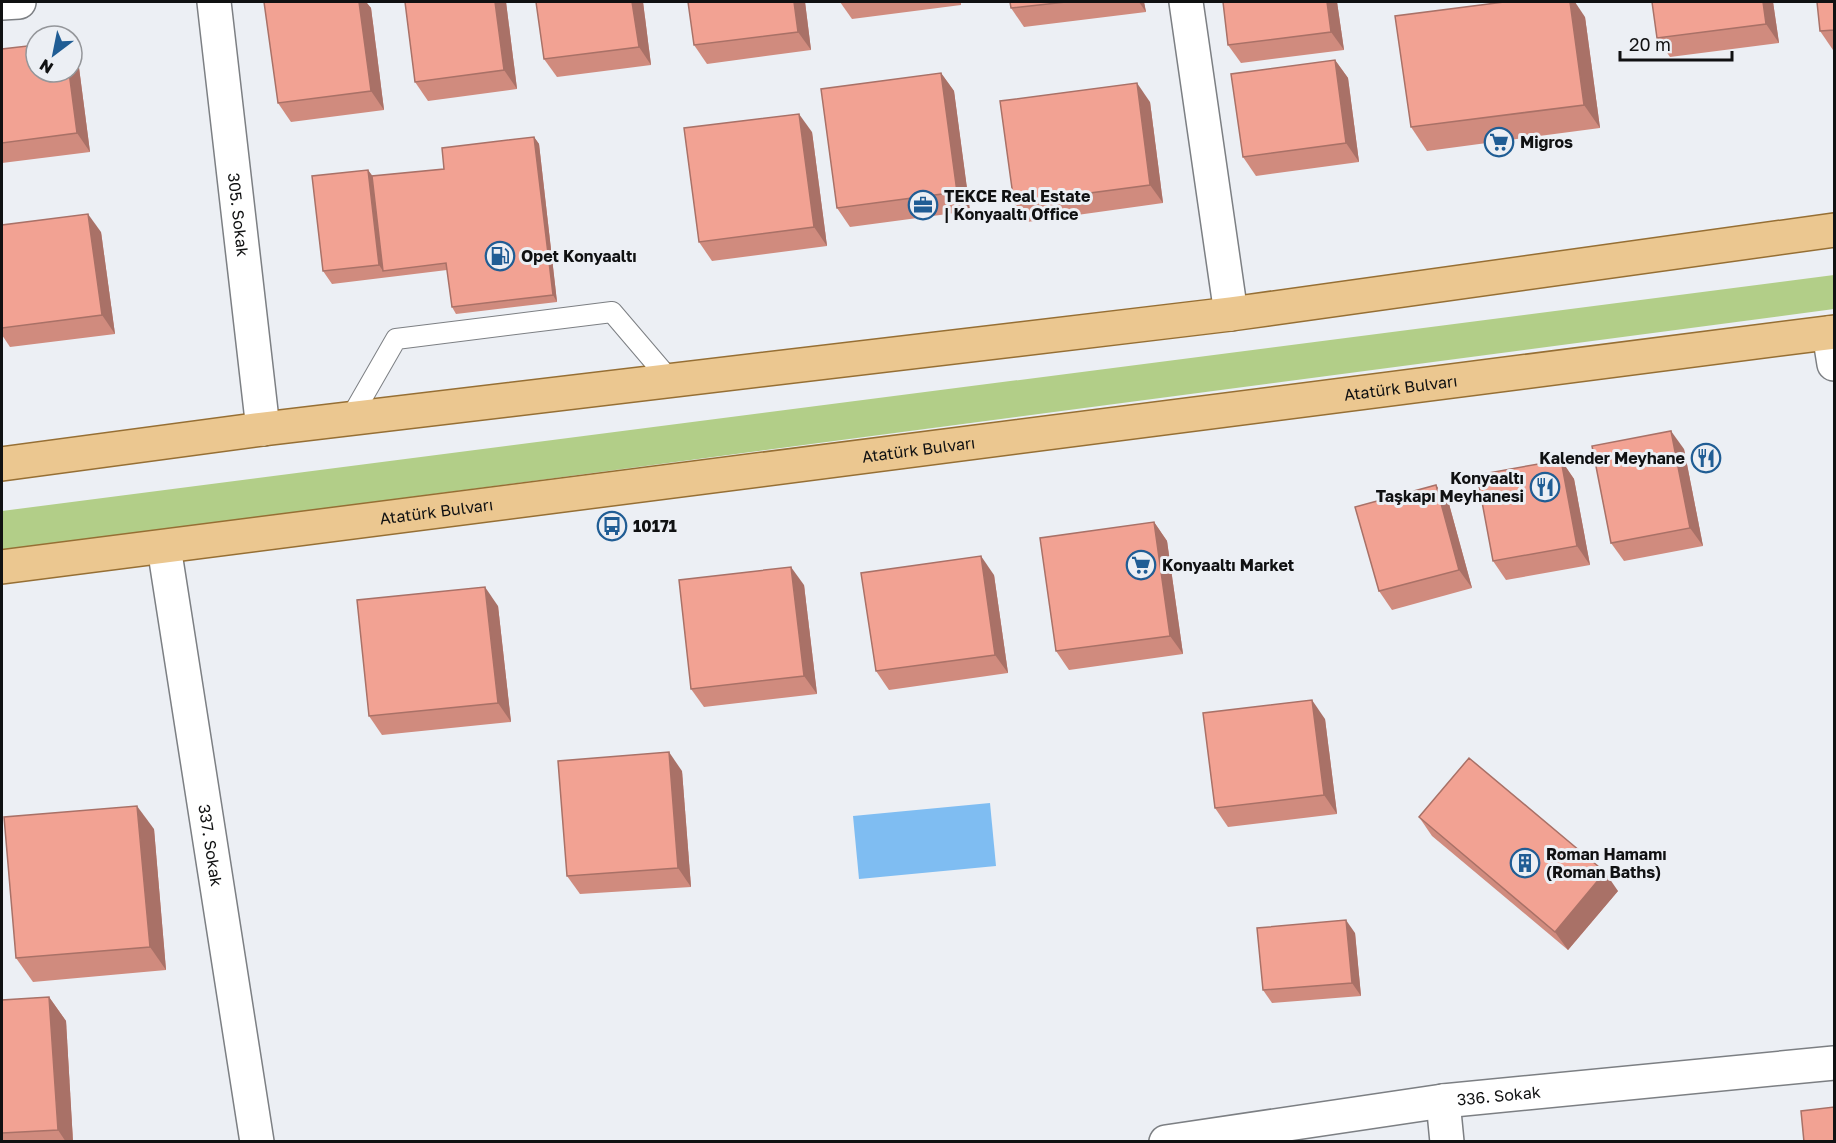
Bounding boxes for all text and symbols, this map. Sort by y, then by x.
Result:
north arrow [24,24,84,84]
scale bar [1620,24,1732,62]
text: 20 m [1629,33,1671,55]
text: N [36,55,57,78]
supermarket icon: Migros [1483,126,1515,158]
place label: Migros [1520,132,1573,152]
street label: 305. Sokak [224,172,253,258]
place label: TEKCE Real Estate | Konyaaltı Office [944,186,1090,224]
office icon: TEKCE Real Estate | Konyaaltı Office [907,189,939,221]
fuel station icon: Opet Konyaaltı [484,240,516,272]
place label: Opet Konyaaltı [521,246,637,266]
street label: Atatürk Bulvarı [1343,370,1458,405]
street label: Atatürk Bulvarı [861,432,976,467]
restaurant icon: Kalender Meyhane [1690,442,1722,474]
place label: Kalender Meyhane [1539,448,1685,468]
place label: Konyaaltı Taşkapı Meyhanesi [1376,468,1524,506]
restaurant icon: Konyaaltı Taşkapı Meyhanesi [1529,471,1561,503]
street label: Atatürk Bulvarı [379,494,494,528]
bus stop icon: 10171 [596,510,628,542]
place label: 10171 [633,516,677,536]
supermarket icon: Konyaaltı Market [1125,549,1157,581]
place label: Konyaaltı Market [1162,555,1294,575]
street label: 337. Sokak [194,803,227,888]
place label: Roman Hamamı (Roman Baths) [1546,844,1667,882]
building icon: Roman Hamamı (Roman Baths) [1509,847,1541,879]
street label: 336. Sokak [1456,1082,1542,1110]

